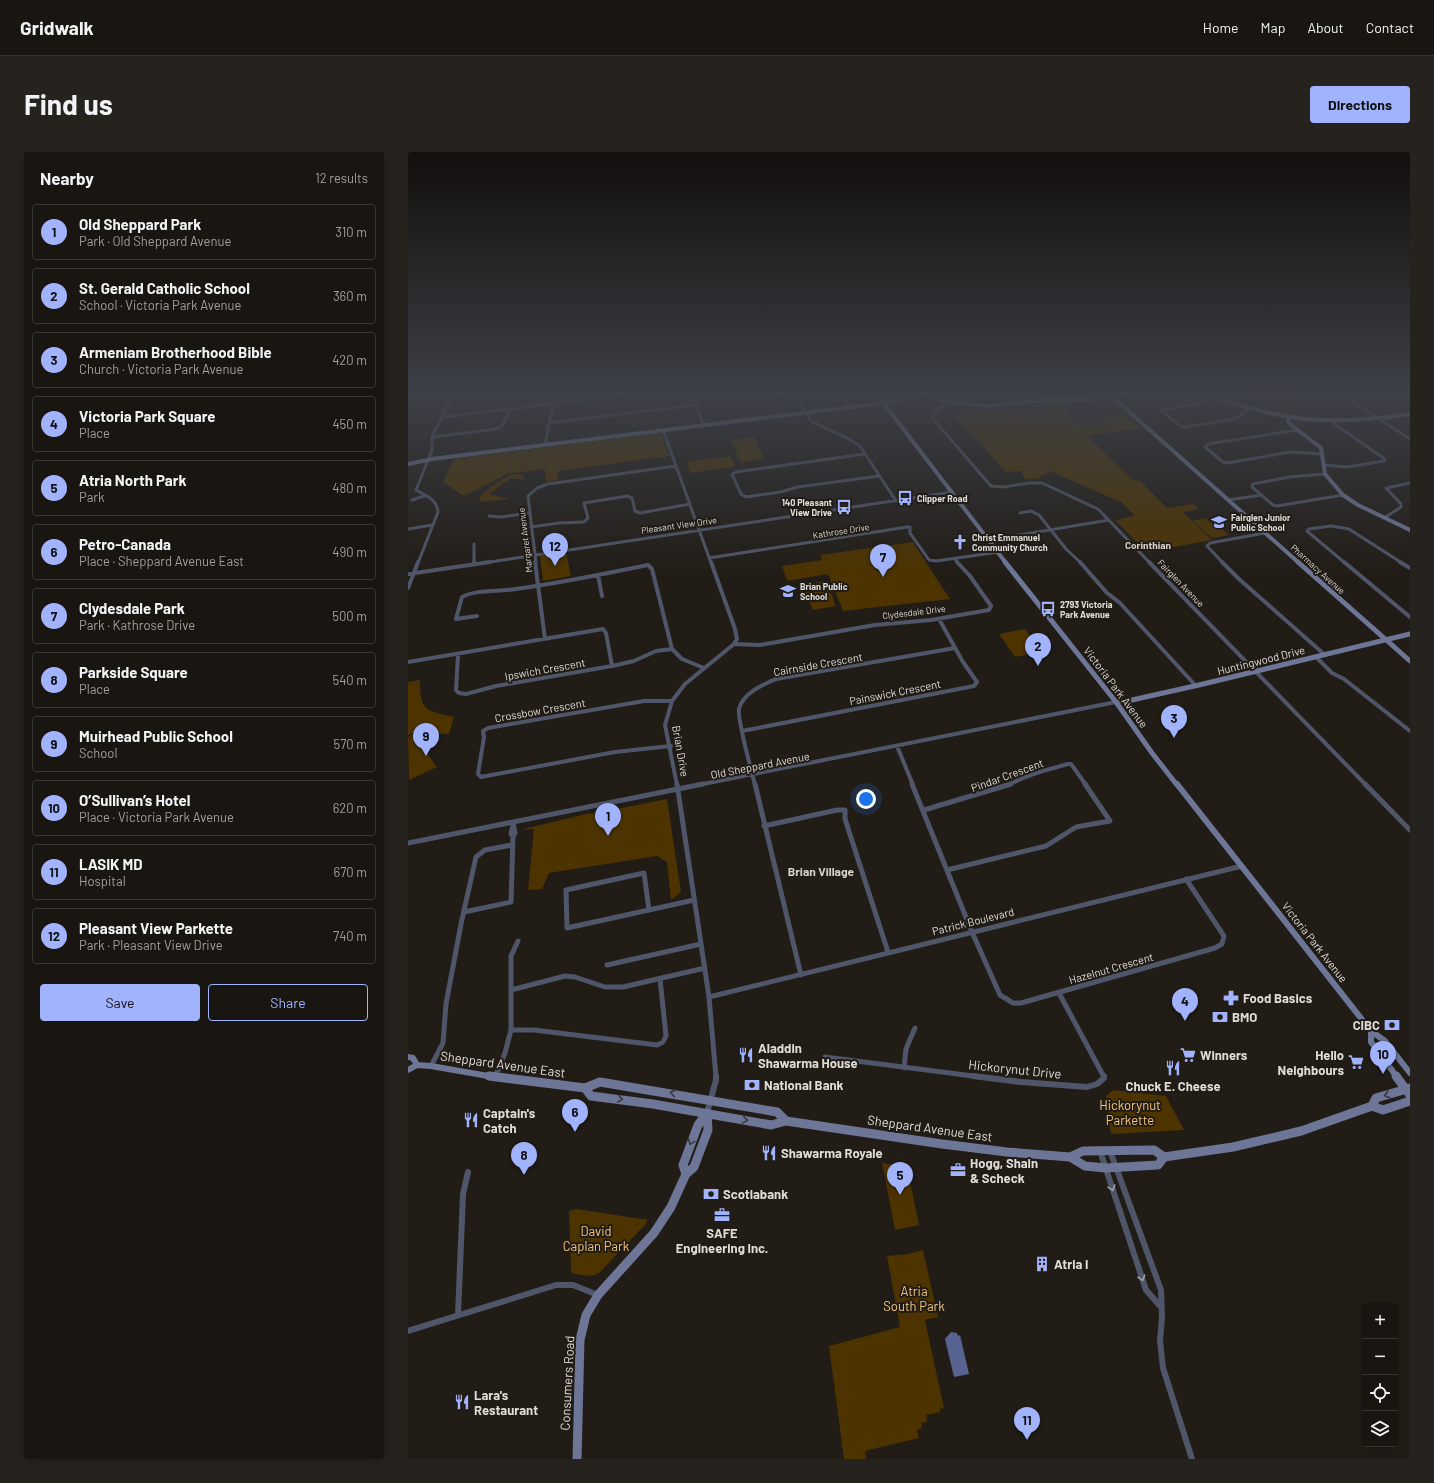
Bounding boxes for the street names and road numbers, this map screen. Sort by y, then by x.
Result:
street label: Margaret Avenue [516,507,534,573]
street label: Pleasant View Drive [640,514,718,536]
street label: Kathrose Drive [812,521,870,541]
street label: Pharmacy Avenue [1289,542,1348,596]
street label: Fairglen Avenue [1156,557,1207,609]
street label: Clydesdale Drive [882,603,946,621]
street label: Huntingwood Drive [1216,643,1306,677]
street label: Victoria Park Avenue [1081,644,1151,730]
street label: Cairnside Crescent [772,650,864,678]
street label: Ipswich Crescent [504,656,586,682]
street label: Painswick Crescent [848,677,942,707]
street label: Crossbow Crescent [494,696,586,724]
street label: Brian Drive [670,724,692,778]
street label: Old Sheppard Avenue [709,749,811,781]
street label: Pindar Crescent [969,756,1045,794]
street label: Victoria Park Avenue [1280,899,1350,985]
street label: Patrick Boulevard [931,905,1015,937]
street label: Hazelnut Crescent [1067,950,1155,986]
street label: Sheppard Avenue East [439,1047,567,1081]
street label: Hickorynut Drive [968,1056,1062,1082]
street label: Sheppard Avenue East [866,1111,994,1145]
street label: Consumers Road [557,1335,577,1431]

